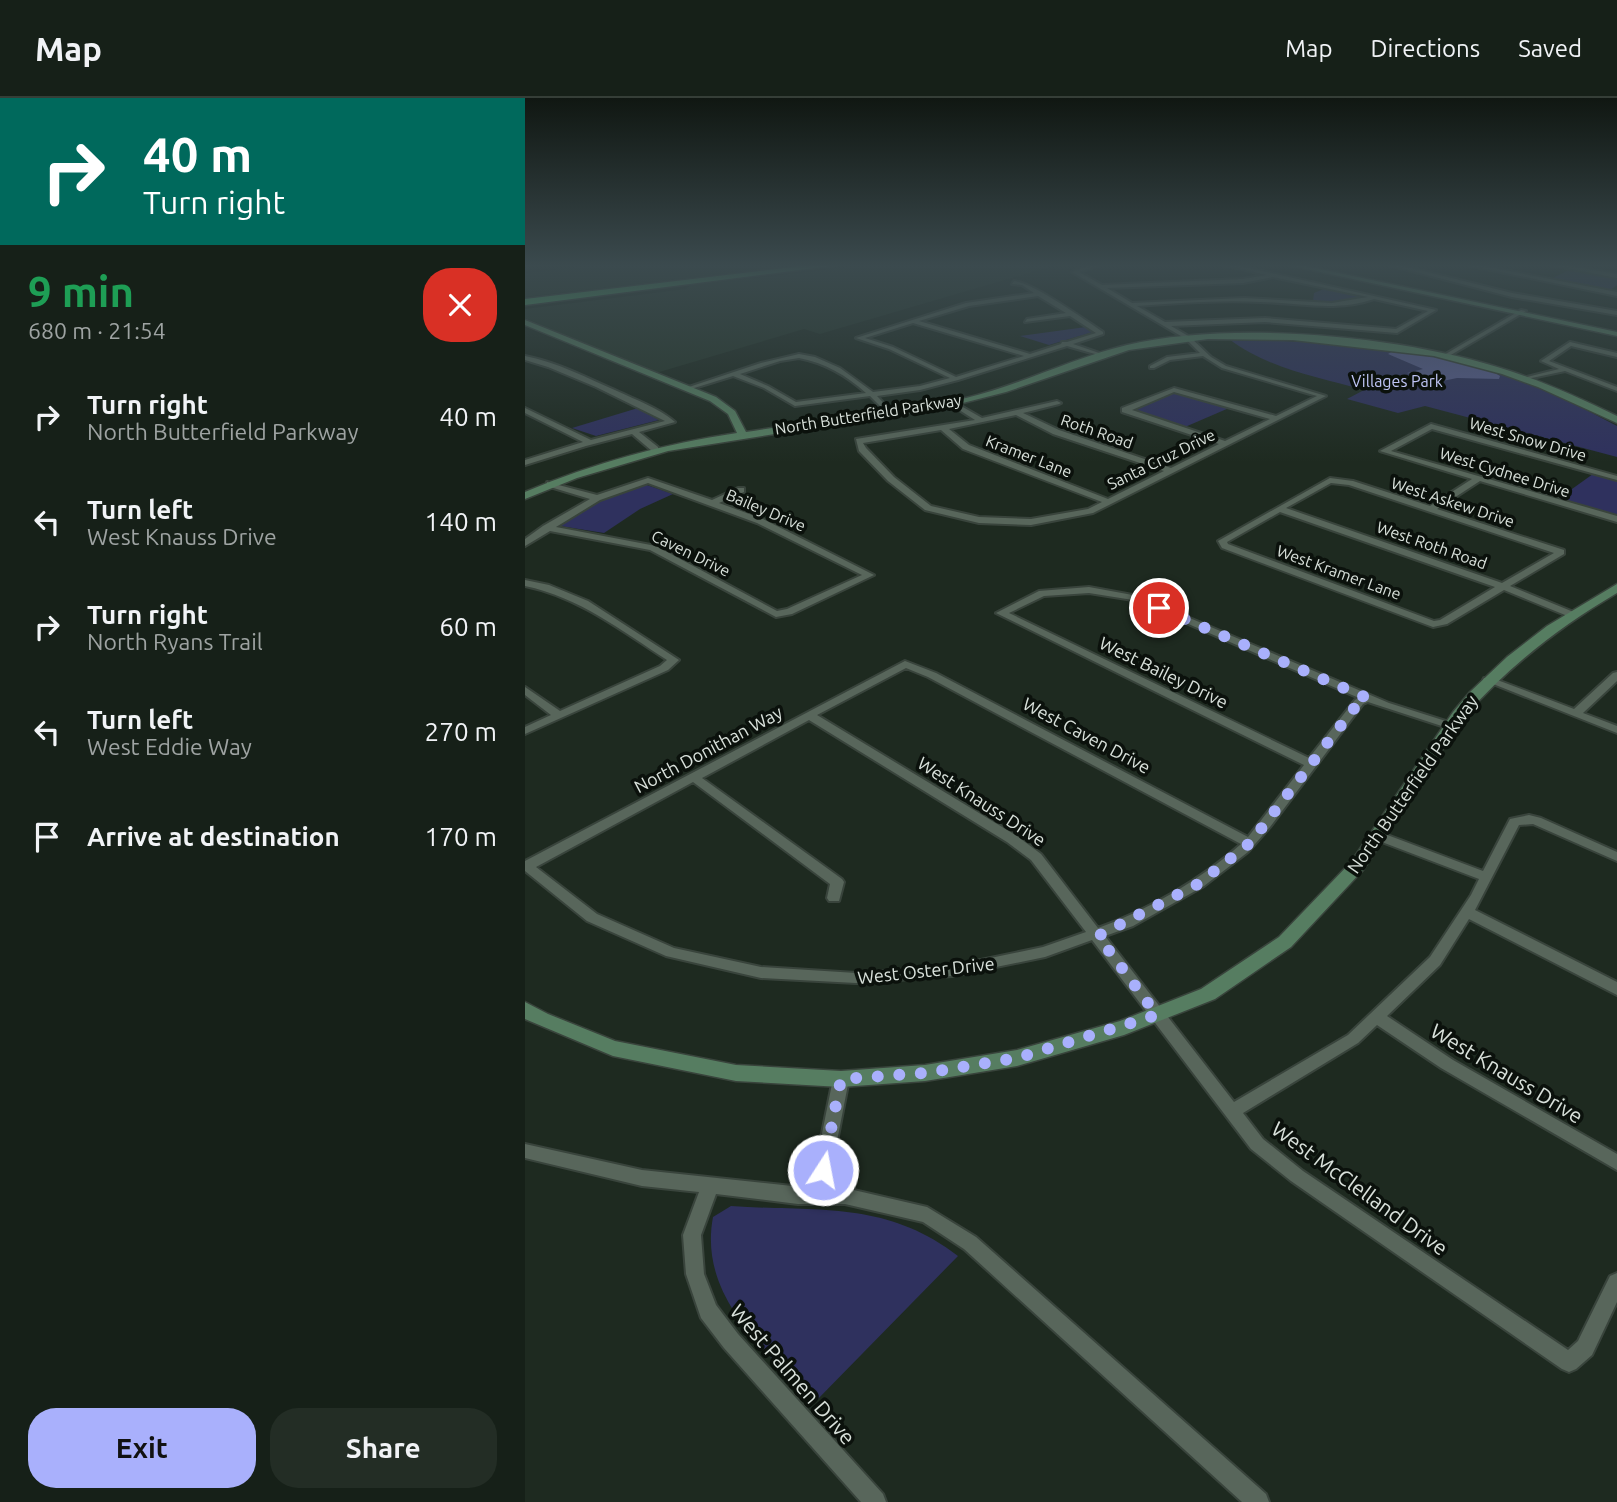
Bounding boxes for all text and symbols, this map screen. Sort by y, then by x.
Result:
text: Map [35,30,102,67]
text: Map [1285,35,1332,62]
text: Directions [1370,35,1480,62]
text: Saved [1518,35,1582,62]
icon: right [28,126,119,217]
text: 40 m [143,126,252,181]
text: Turn right [143,184,285,220]
text: 9 min [28,268,134,315]
button: close [423,268,497,342]
text: 680 m · 21:54 [28,318,166,343]
park label: Villages Park [1351,372,1443,390]
text: Turn right [87,390,208,419]
street label: North Butterfield Parkway [773,390,963,438]
icon: right [28,398,66,436]
text: 40 m [439,402,497,431]
street label: Roth Road [1058,410,1136,452]
street label: West Snow Drive [1467,414,1589,464]
text: North Butterfield Parkway [87,419,358,444]
street label: Santa Cruz Drive [1104,425,1218,493]
street label: Kramer Lane [983,431,1075,481]
street label: West Cydnee Drive [1438,444,1572,500]
street label: West Askew Drive [1389,474,1517,530]
street label: Bailey Drive [724,485,808,535]
text: Turn left [87,495,193,524]
icon: left [28,503,66,541]
text: 140 m [425,507,497,536]
street label: West Roth Road [1374,518,1490,572]
text: West Knauss Drive [87,524,277,549]
street label: Caven Drive [649,526,733,580]
street label: West Kramer Lane [1274,541,1404,603]
pin [1129,578,1189,638]
icon: arrive [1140,589,1178,627]
text: Turn right [87,600,208,629]
icon: right [28,608,66,646]
text: 60 m [439,612,497,641]
text: North Ryans Trail [87,629,263,654]
street label: West Bailey Drive [1097,632,1231,712]
street label: North Butterfield Parkway [1343,691,1481,877]
street label: West Caven Drive [1020,693,1154,777]
street label: North Donithan Way [631,701,786,797]
text: Turn left [87,705,193,734]
icon: left [28,713,66,751]
text: 270 m [425,717,497,746]
text: West Eddie Way [87,734,252,759]
street label: West Knauss Drive [914,752,1050,850]
icon: arrive [28,818,66,856]
text: Arrive at destination [87,822,340,851]
text: 170 m [425,822,497,851]
street label: West Oster Drive [857,953,995,987]
street label: West Knauss Drive [1427,1018,1587,1128]
street label: West McClelland Drive [1267,1116,1453,1260]
position arrow [786,1133,860,1207]
street label: West Palmen Drive [726,1299,860,1449]
button: Exit [28,1408,256,1488]
button: Share [270,1408,497,1488]

